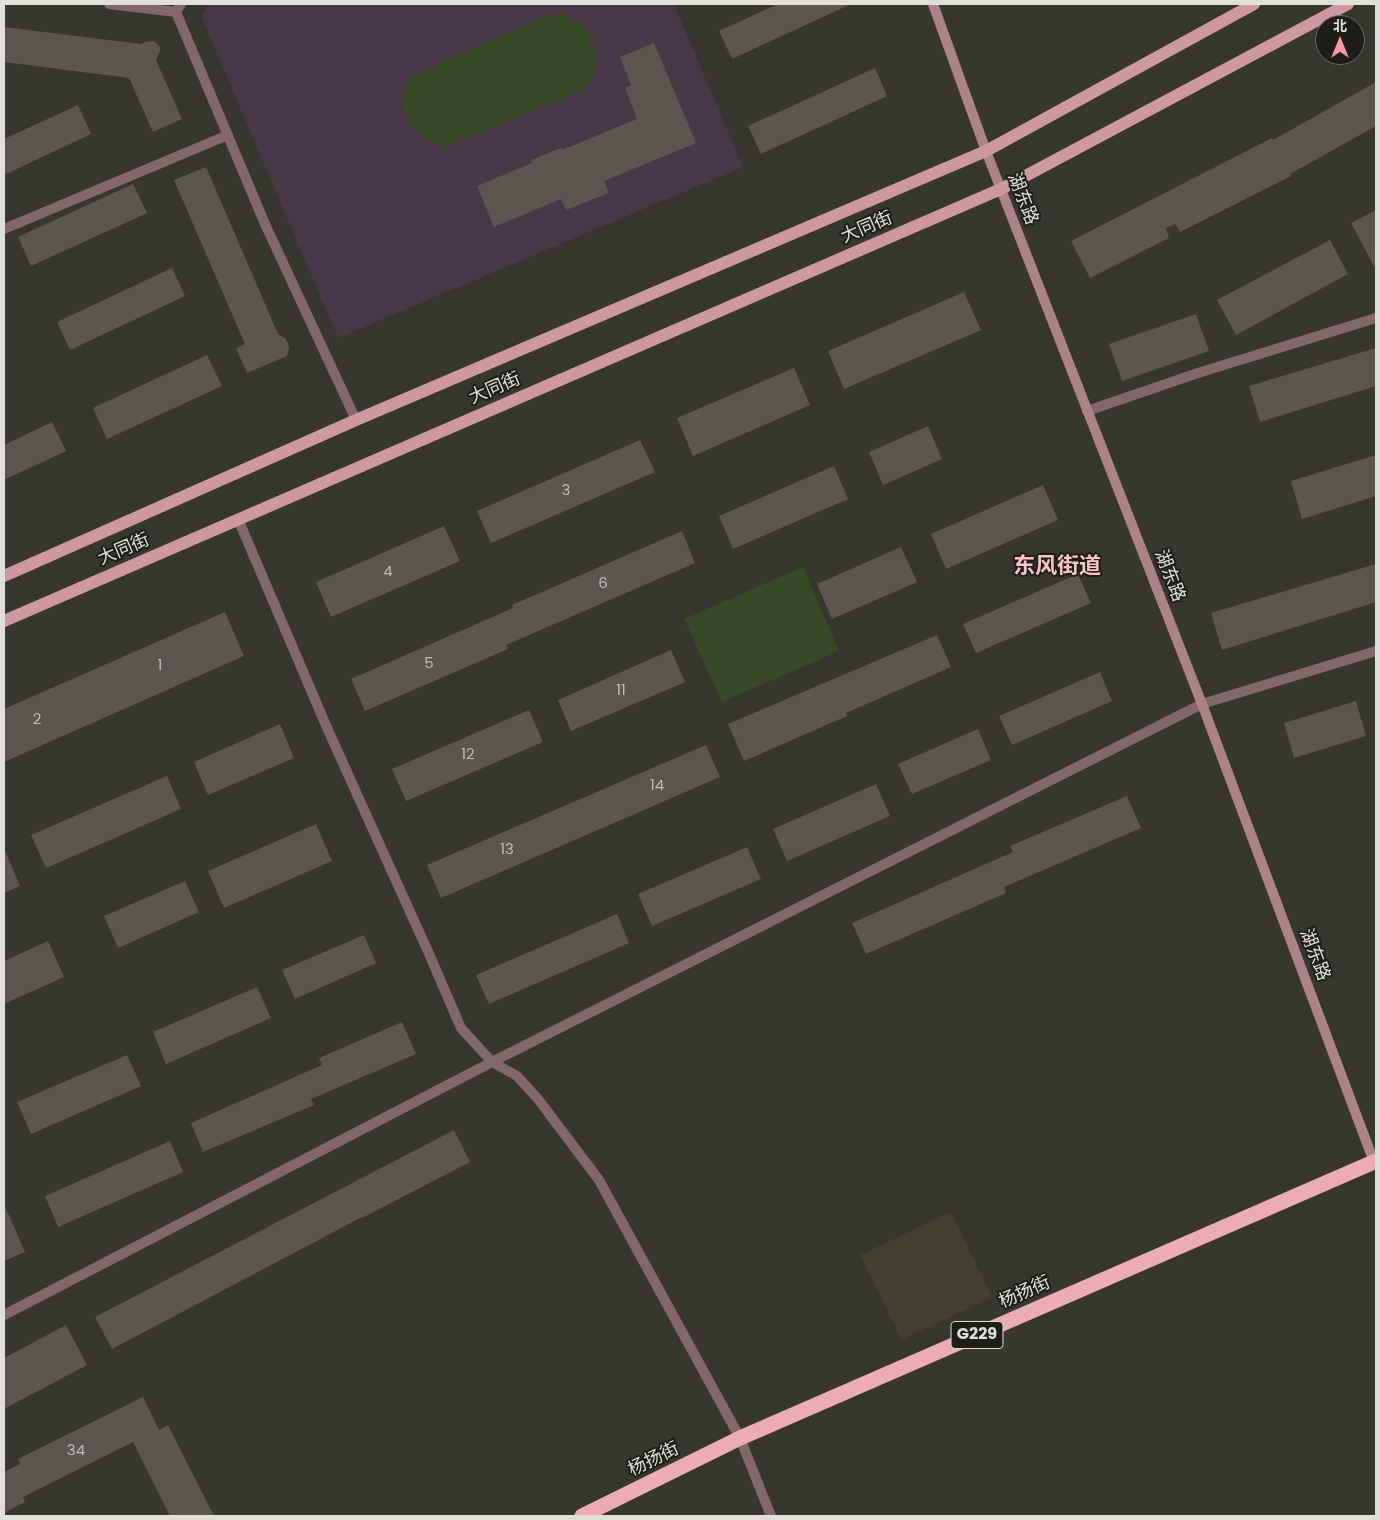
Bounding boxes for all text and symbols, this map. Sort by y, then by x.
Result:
north arrow [1315,15,1365,65]
text: 北 [1333,16,1347,36]
street label: 湖东路 [1002,170,1042,228]
street label: 大同街 [838,208,896,248]
street label: 大同街 [466,369,524,409]
house number: 3 [562,482,570,500]
street label: 大同街 [95,530,153,570]
street label: 湖东路 [1149,547,1189,605]
district label: 东风街道 [1013,554,1101,580]
house number: 4 [383,563,393,581]
house number: 6 [598,575,608,593]
house number: 5 [424,655,434,673]
house number: 1 [158,657,162,675]
house number: 11 [616,682,626,700]
house number: 2 [33,711,41,729]
house number: 12 [461,746,475,764]
house number: 14 [650,777,664,795]
house number: 13 [500,841,514,859]
street label: 湖东路 [1294,926,1334,984]
street label: 杨扬街 [996,1272,1054,1314]
road number: G229 [951,1322,1003,1348]
street label: 杨扬街 [625,1438,683,1482]
house number: 34 [67,1442,85,1460]

